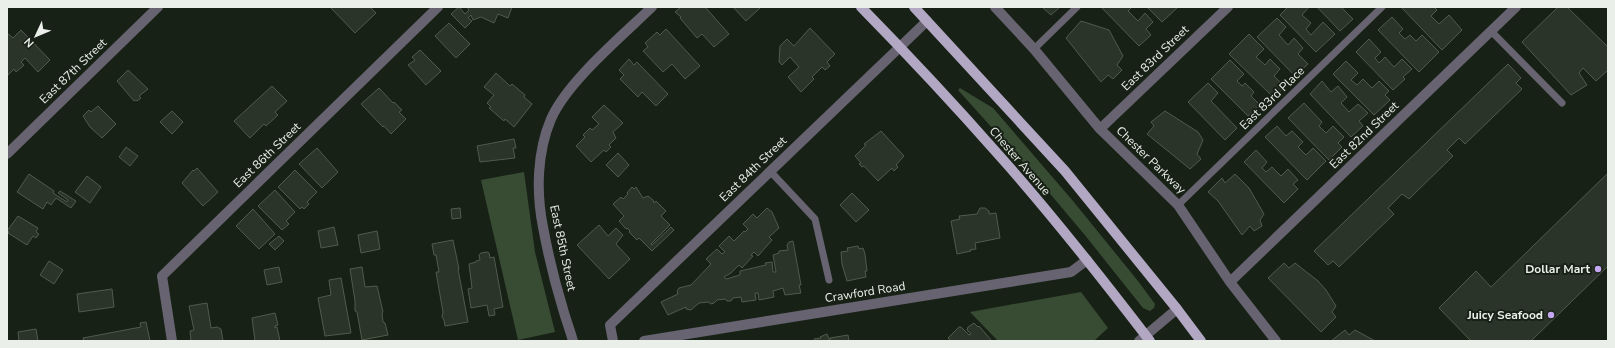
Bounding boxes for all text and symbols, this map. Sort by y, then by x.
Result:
north arrow [16,16,56,56]
street label: East 83rd Street [1118,21,1193,94]
text: N [21,34,37,51]
street label: East 87th Street [36,34,111,107]
street label: East 83rd Place [1236,63,1308,133]
street label: East 82nd Street [1326,97,1403,172]
street label: East 86th Street [230,118,305,191]
street label: Chester Avenue [986,123,1054,199]
street label: Chester Parkway [1113,123,1190,198]
street label: East 84th Street [716,132,791,205]
street label: East 85th Street [546,204,580,293]
place label: Dollar Mart [1525,261,1590,277]
marker: Dollar Mart [1593,264,1603,274]
street label: Crawford Road [824,278,907,306]
place label: Juicy Seafood [1467,307,1543,323]
marker: Juicy Seafood [1546,310,1556,320]

